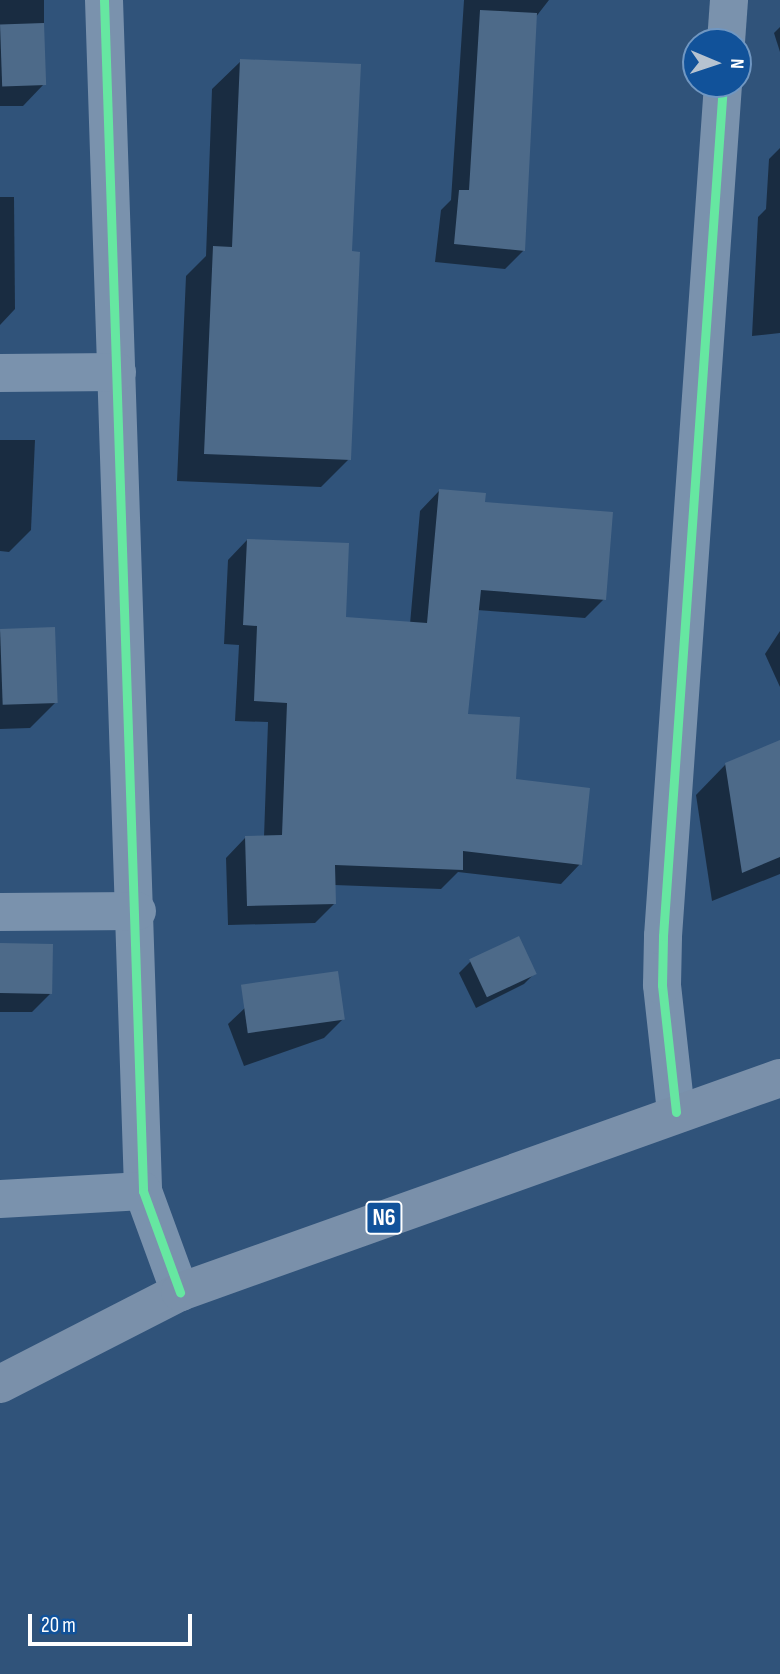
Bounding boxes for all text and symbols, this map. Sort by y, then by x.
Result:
north arrow [682,28,752,98]
text: N [725,58,748,69]
road number: N6 [365,1198,403,1238]
scale bar [32,1600,196,1644]
text: 20 m [41,1613,76,1638]

